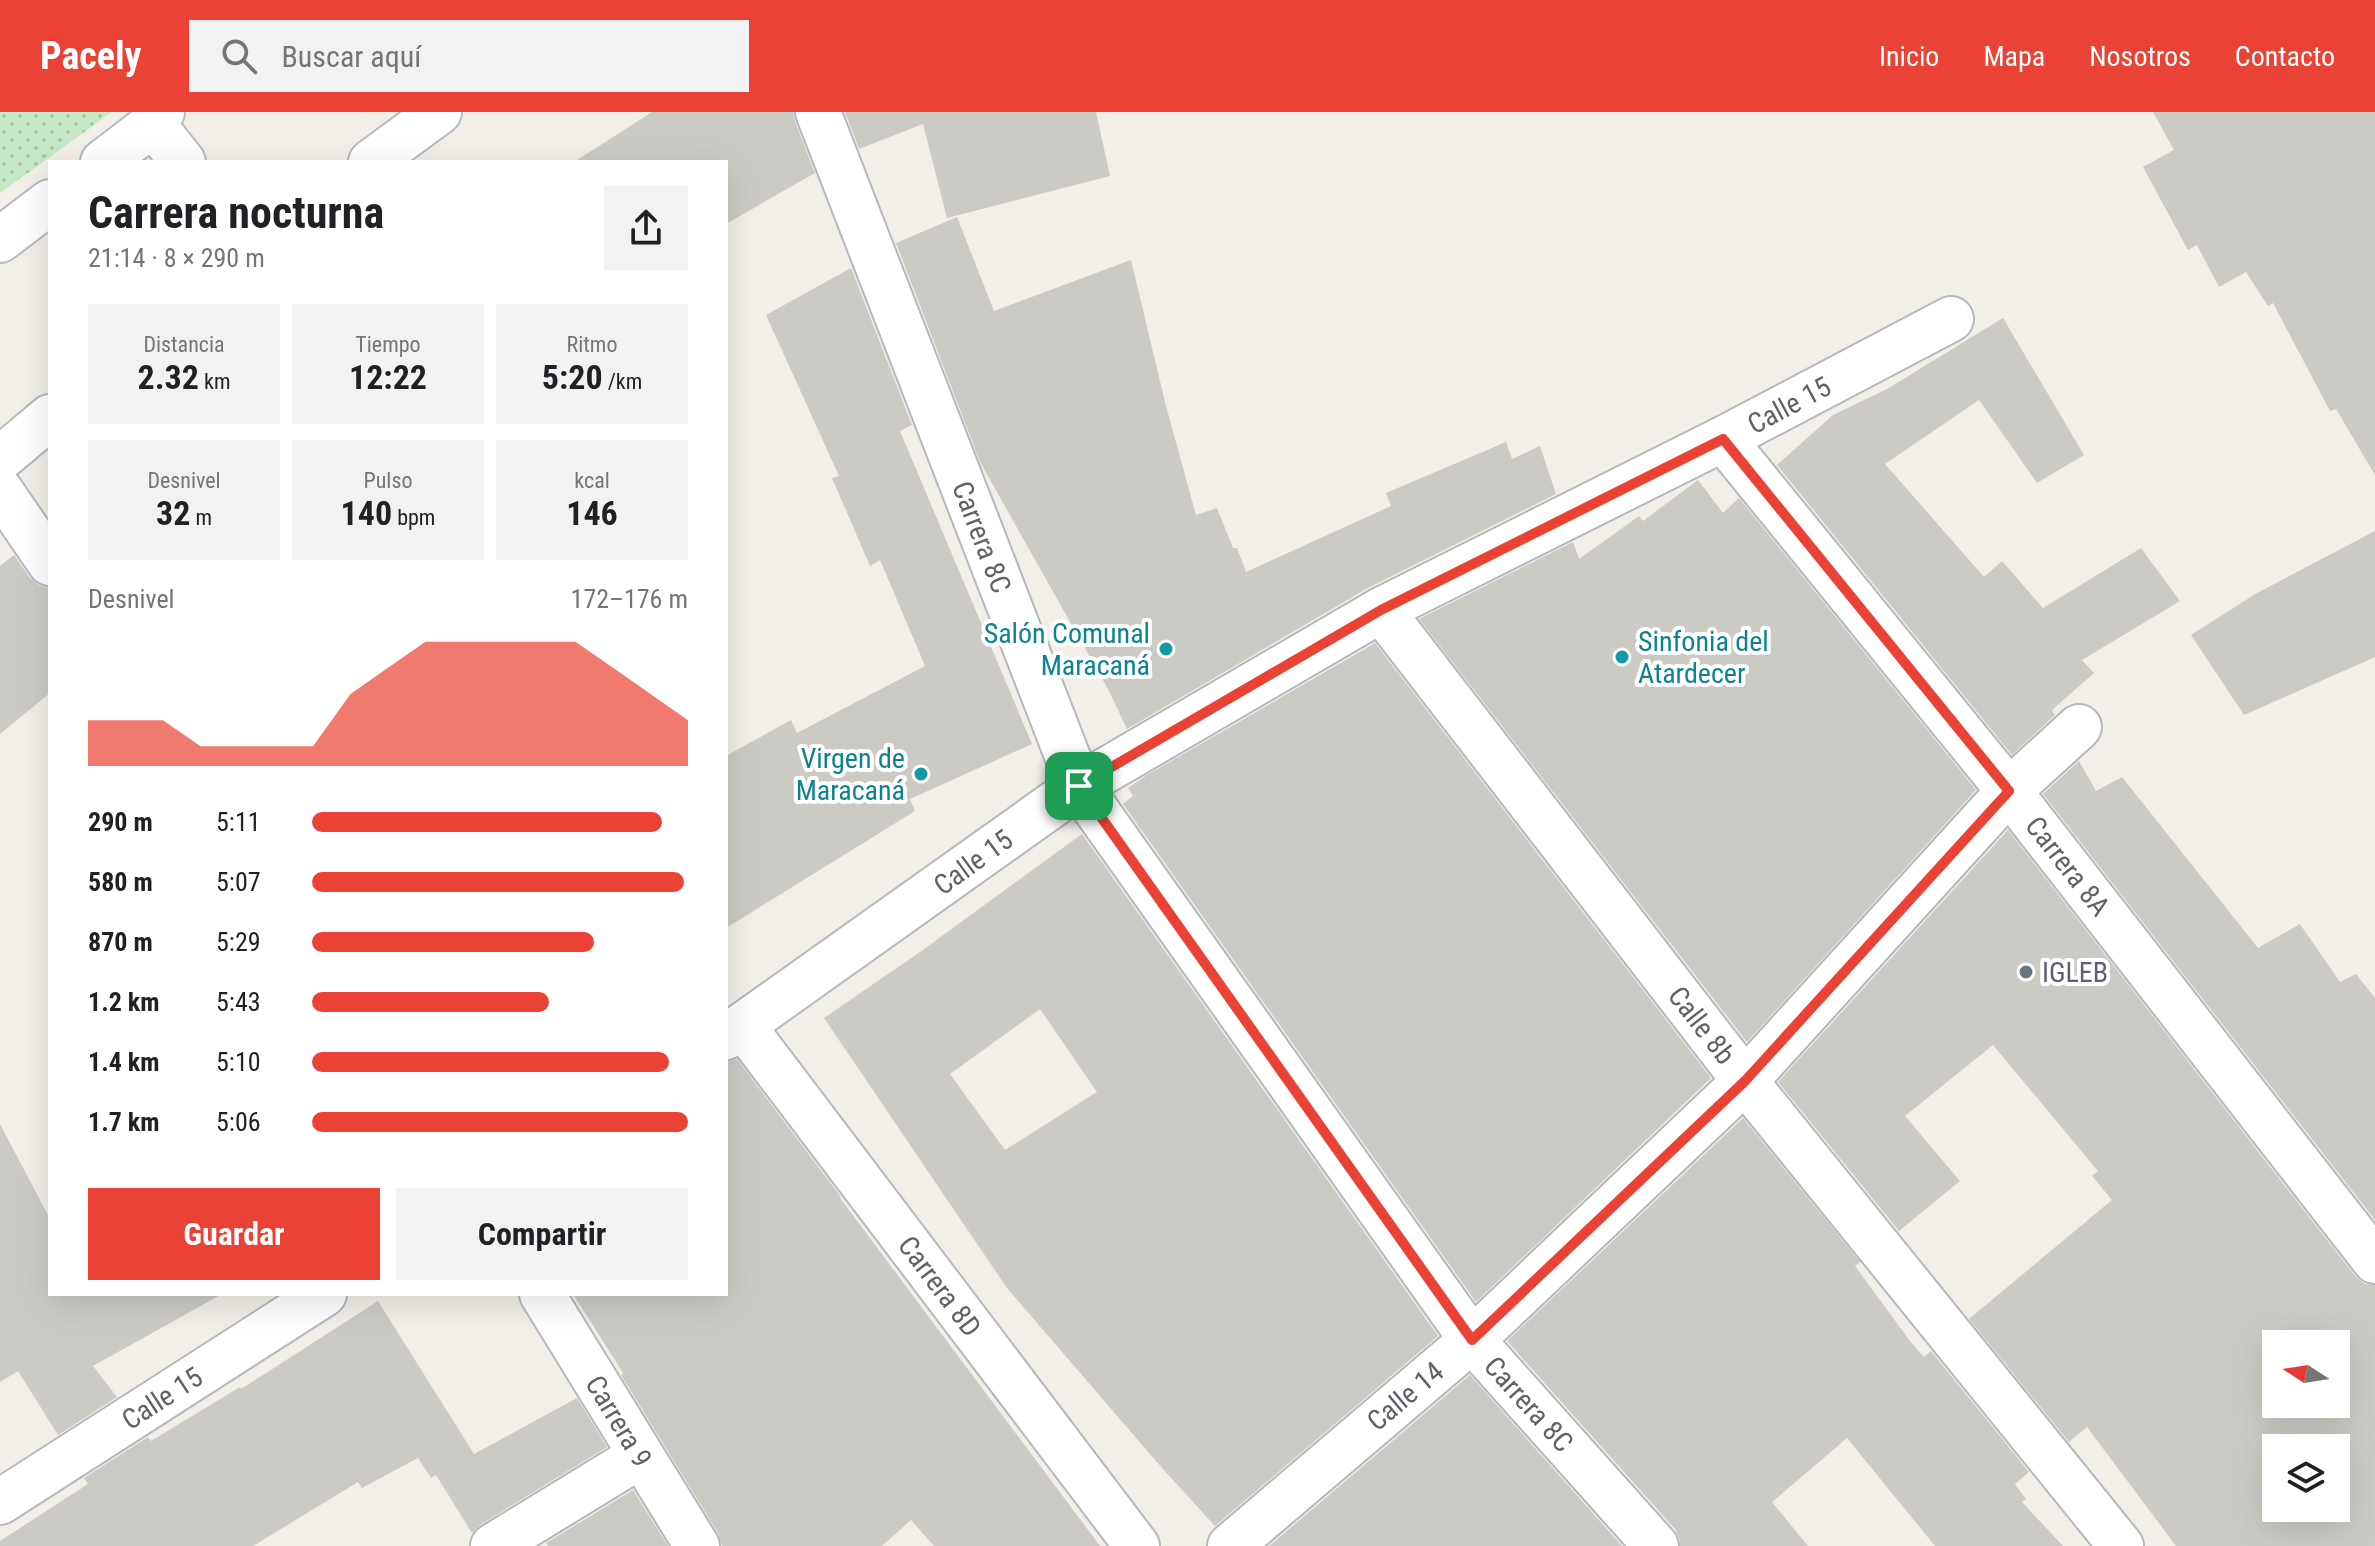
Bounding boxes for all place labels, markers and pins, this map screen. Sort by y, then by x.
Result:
place label: Salón Comunal Maracaná [984,617,1150,682]
place label: Sinfonia del Atardecer [1638,625,1769,690]
marker: Salón Comunal Maracaná [1157,640,1175,658]
marker: Sinfonia del Atardecer [1613,648,1631,666]
place label: Virgen de Maracaná [796,742,905,807]
pin [1045,752,1113,820]
marker: Virgen de Maracaná [912,765,930,783]
place label: IGLEB [2042,956,2108,989]
marker: IGLEB [2017,963,2035,981]

